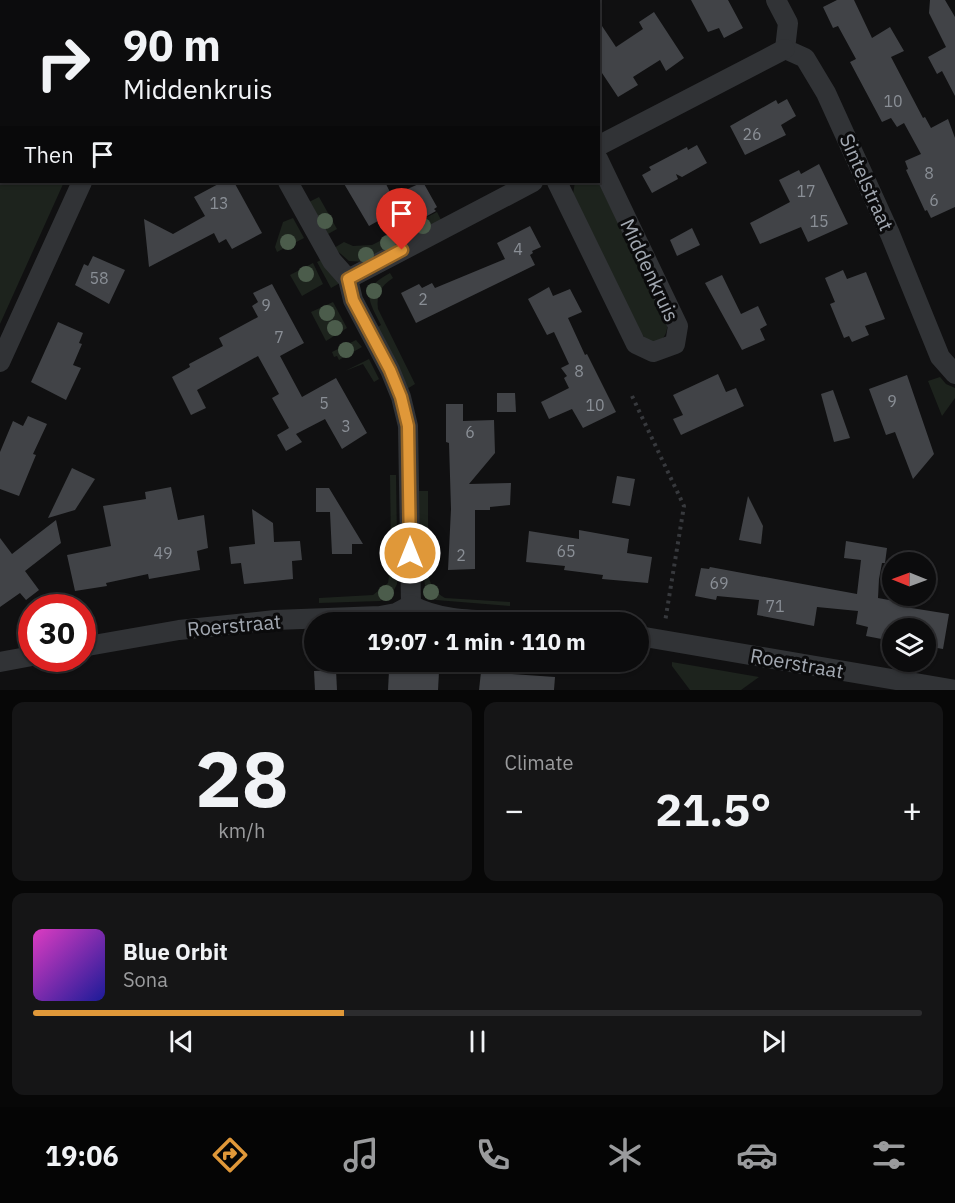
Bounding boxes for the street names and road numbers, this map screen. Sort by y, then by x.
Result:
street label: Sintelstraat [834,129,900,235]
street label: Middenkruis [614,214,686,326]
street label: Roerstraat [186,607,282,643]
street label: Roerstraat [748,642,846,684]

